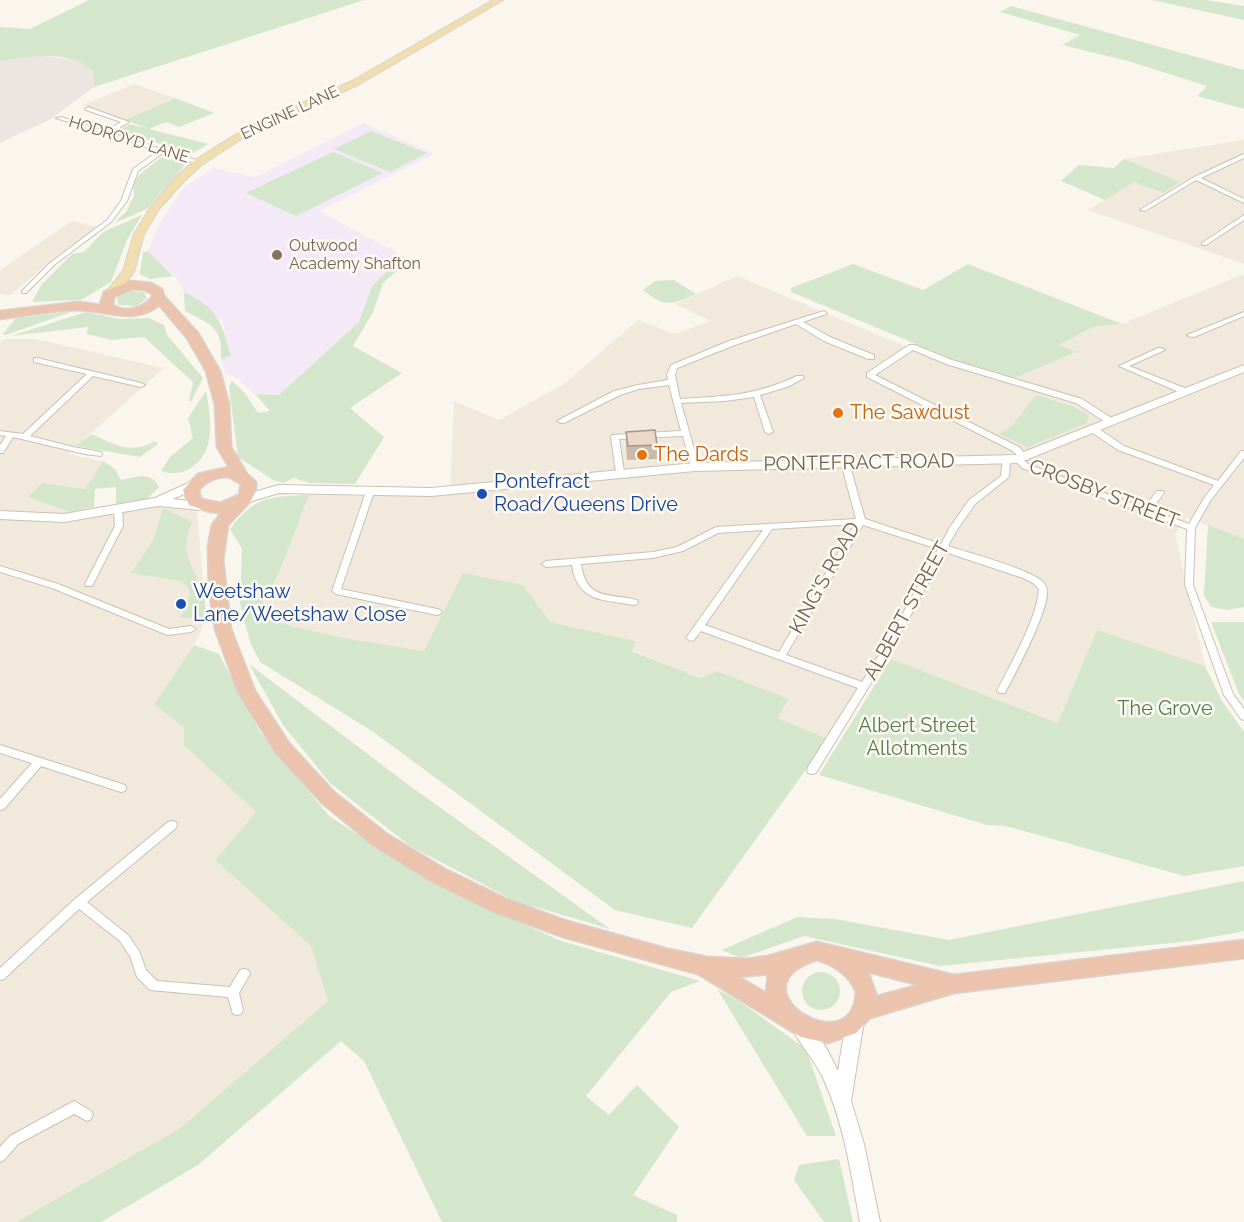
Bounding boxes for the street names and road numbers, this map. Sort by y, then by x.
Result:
street label: ENGINE LANE [238,82,342,144]
street label: HODROYD LANE [66,113,192,167]
street label: PONTEFRACT ROAD [763,449,955,477]
street label: CROSBY STREET [1026,454,1182,534]
street label: KING'S ROAD [784,518,866,638]
street label: ALBERT STREET [859,537,955,685]

